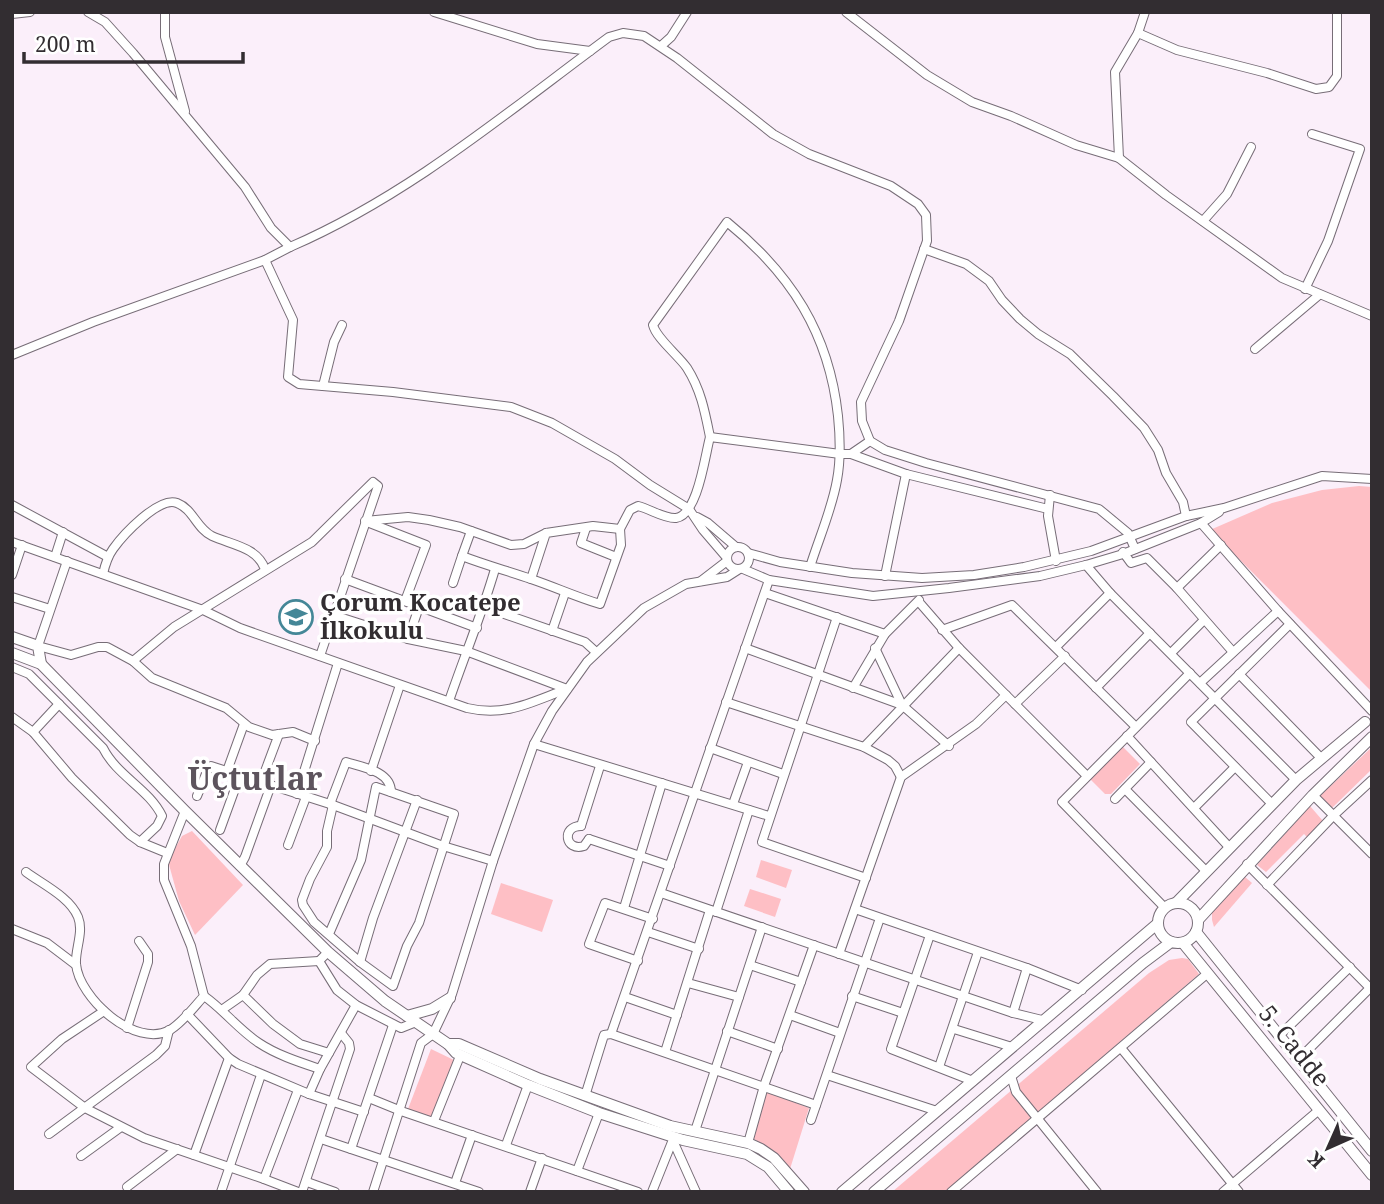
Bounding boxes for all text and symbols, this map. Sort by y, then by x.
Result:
scale bar [24,21,243,65]
text: 200 m [35,30,96,58]
place label: Çorum Kocatepe İlkokulu [320,585,521,646]
school or university icon: Çorum Kocatepe İlkokulu [277,598,315,636]
district label: Üçtutlar [187,756,323,799]
street label: 5. Cadde [1252,997,1338,1093]
north arrow [1293,1113,1363,1183]
text: K [1302,1146,1330,1174]

